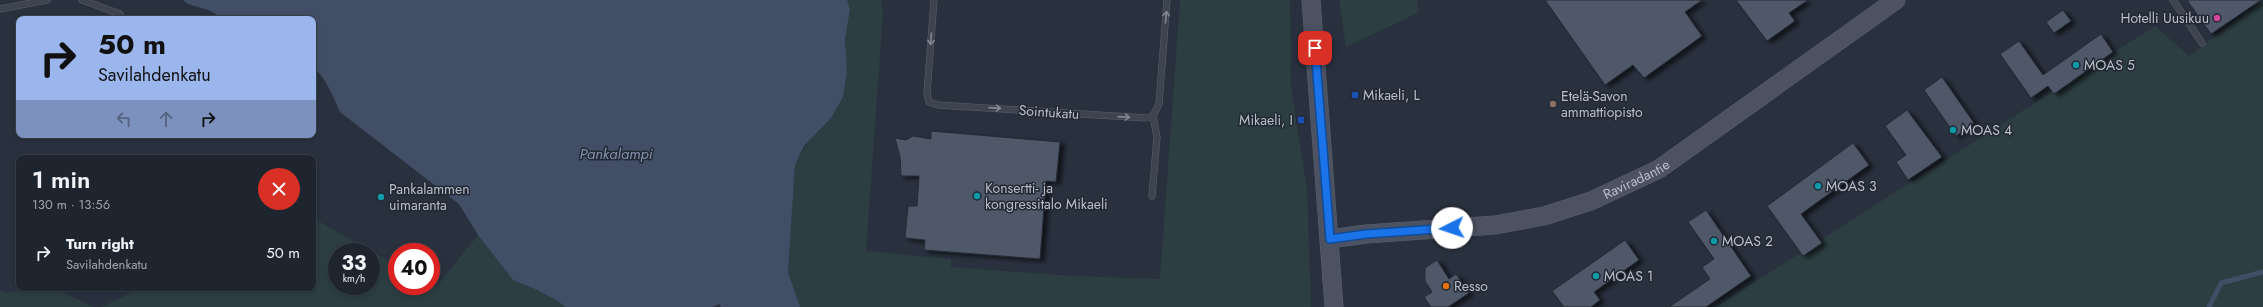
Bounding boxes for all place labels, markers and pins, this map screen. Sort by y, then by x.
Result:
place label: Hotelli Uusikuu [2120,8,2209,28]
marker: Hotelli Uusikuu [2212,13,2222,23]
pin [1298,31,1332,65]
place label: MOAS 5 [2084,55,2135,75]
marker: MOAS 5 [2071,60,2081,70]
place label: Mikaeli, L [1363,85,1420,105]
place label: Etelä-Savon ammattiopisto [1561,86,1643,122]
marker: Mikaeli, L [1350,90,1360,100]
marker: Etelä-Savon ammattiopisto [1548,99,1558,109]
place label: Mikaeli, I [1239,110,1293,130]
marker: Mikaeli, I [1296,115,1306,125]
place label: MOAS 4 [1961,120,2012,140]
marker: MOAS 4 [1948,125,1958,135]
place label: MOAS 3 [1826,176,1877,196]
place label: Konsertti- ja kongressitalo Mikaeli [985,178,1108,214]
place label: Pankalammen uimaranta [389,179,470,215]
marker: MOAS 3 [1813,181,1823,191]
marker: Konsertti- ja kongressitalo Mikaeli [972,191,982,201]
marker: Pankalammen uimaranta [376,192,386,202]
place label: MOAS 2 [1722,231,1773,251]
marker: MOAS 2 [1709,236,1719,246]
place label: MOAS 1 [1604,266,1653,286]
marker: MOAS 1 [1591,271,1601,281]
place label: Resso [1454,276,1488,296]
marker: Resso [1441,281,1451,291]

